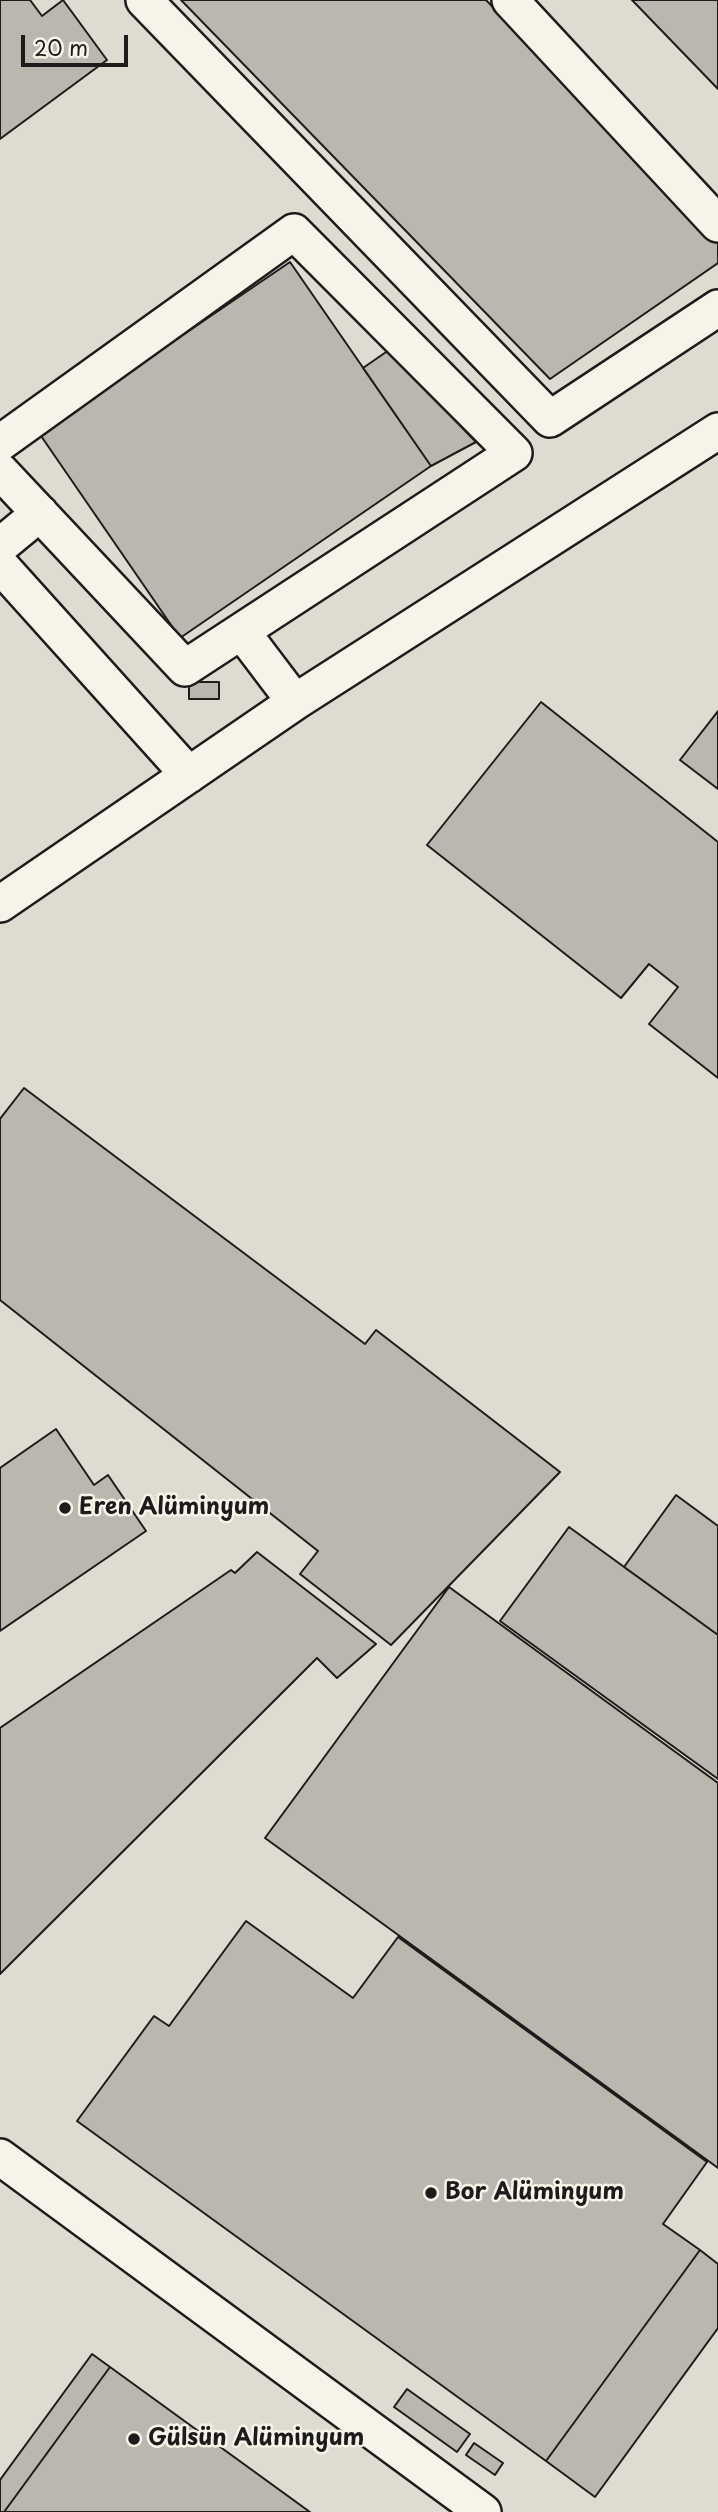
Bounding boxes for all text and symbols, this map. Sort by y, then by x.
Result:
scale bar [24,21,131,65]
text: 20 m [34,31,88,63]
place label: Eren Alüminyum [79,1494,269,1522]
marker: Eren Alüminyum [57,1500,73,1516]
place label: Bor Alüminyum [445,2179,624,2207]
marker: Bor Alüminyum [423,2185,439,2201]
place label: Gülsün Alüminyum [148,2425,364,2453]
marker: Gülsün Alüminyum [126,2431,142,2447]

